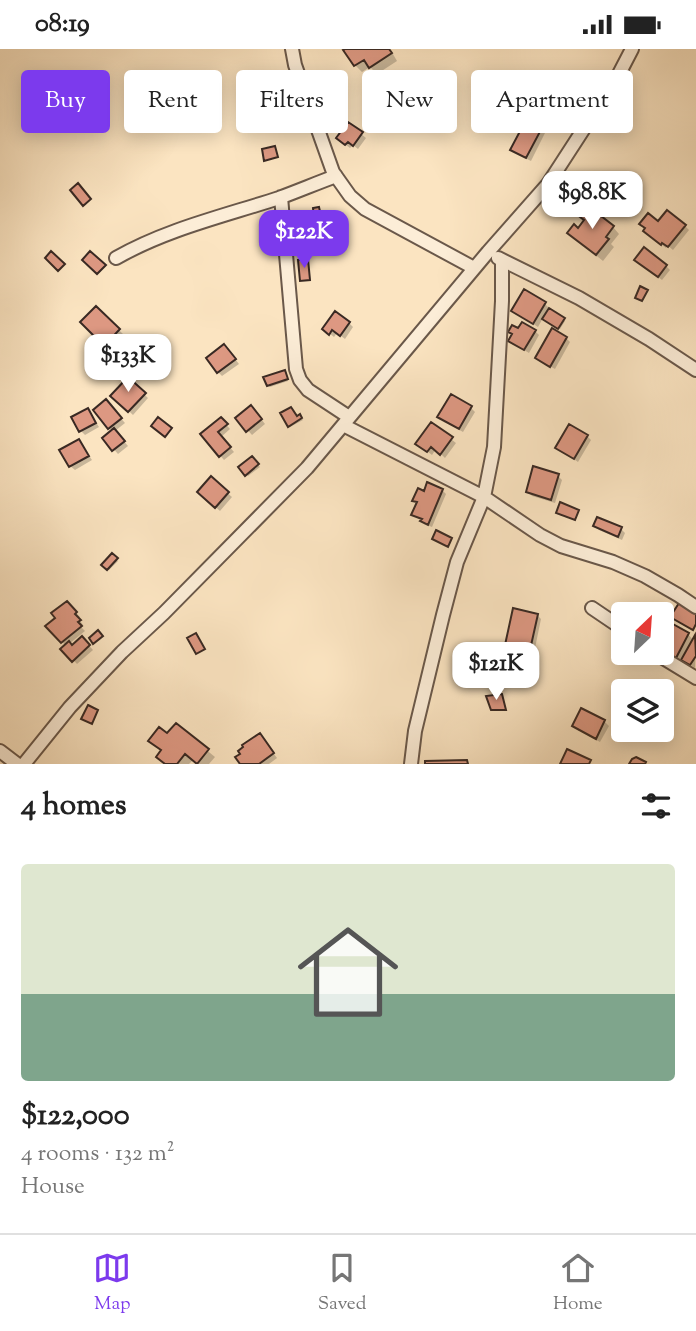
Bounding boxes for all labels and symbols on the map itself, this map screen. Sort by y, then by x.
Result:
pin: $98.8K [535,171,649,231]
pin: $122K [255,211,353,270]
pin: $133K [79,335,177,394]
north arrow [611,602,674,665]
pin: $121K [447,643,545,702]

